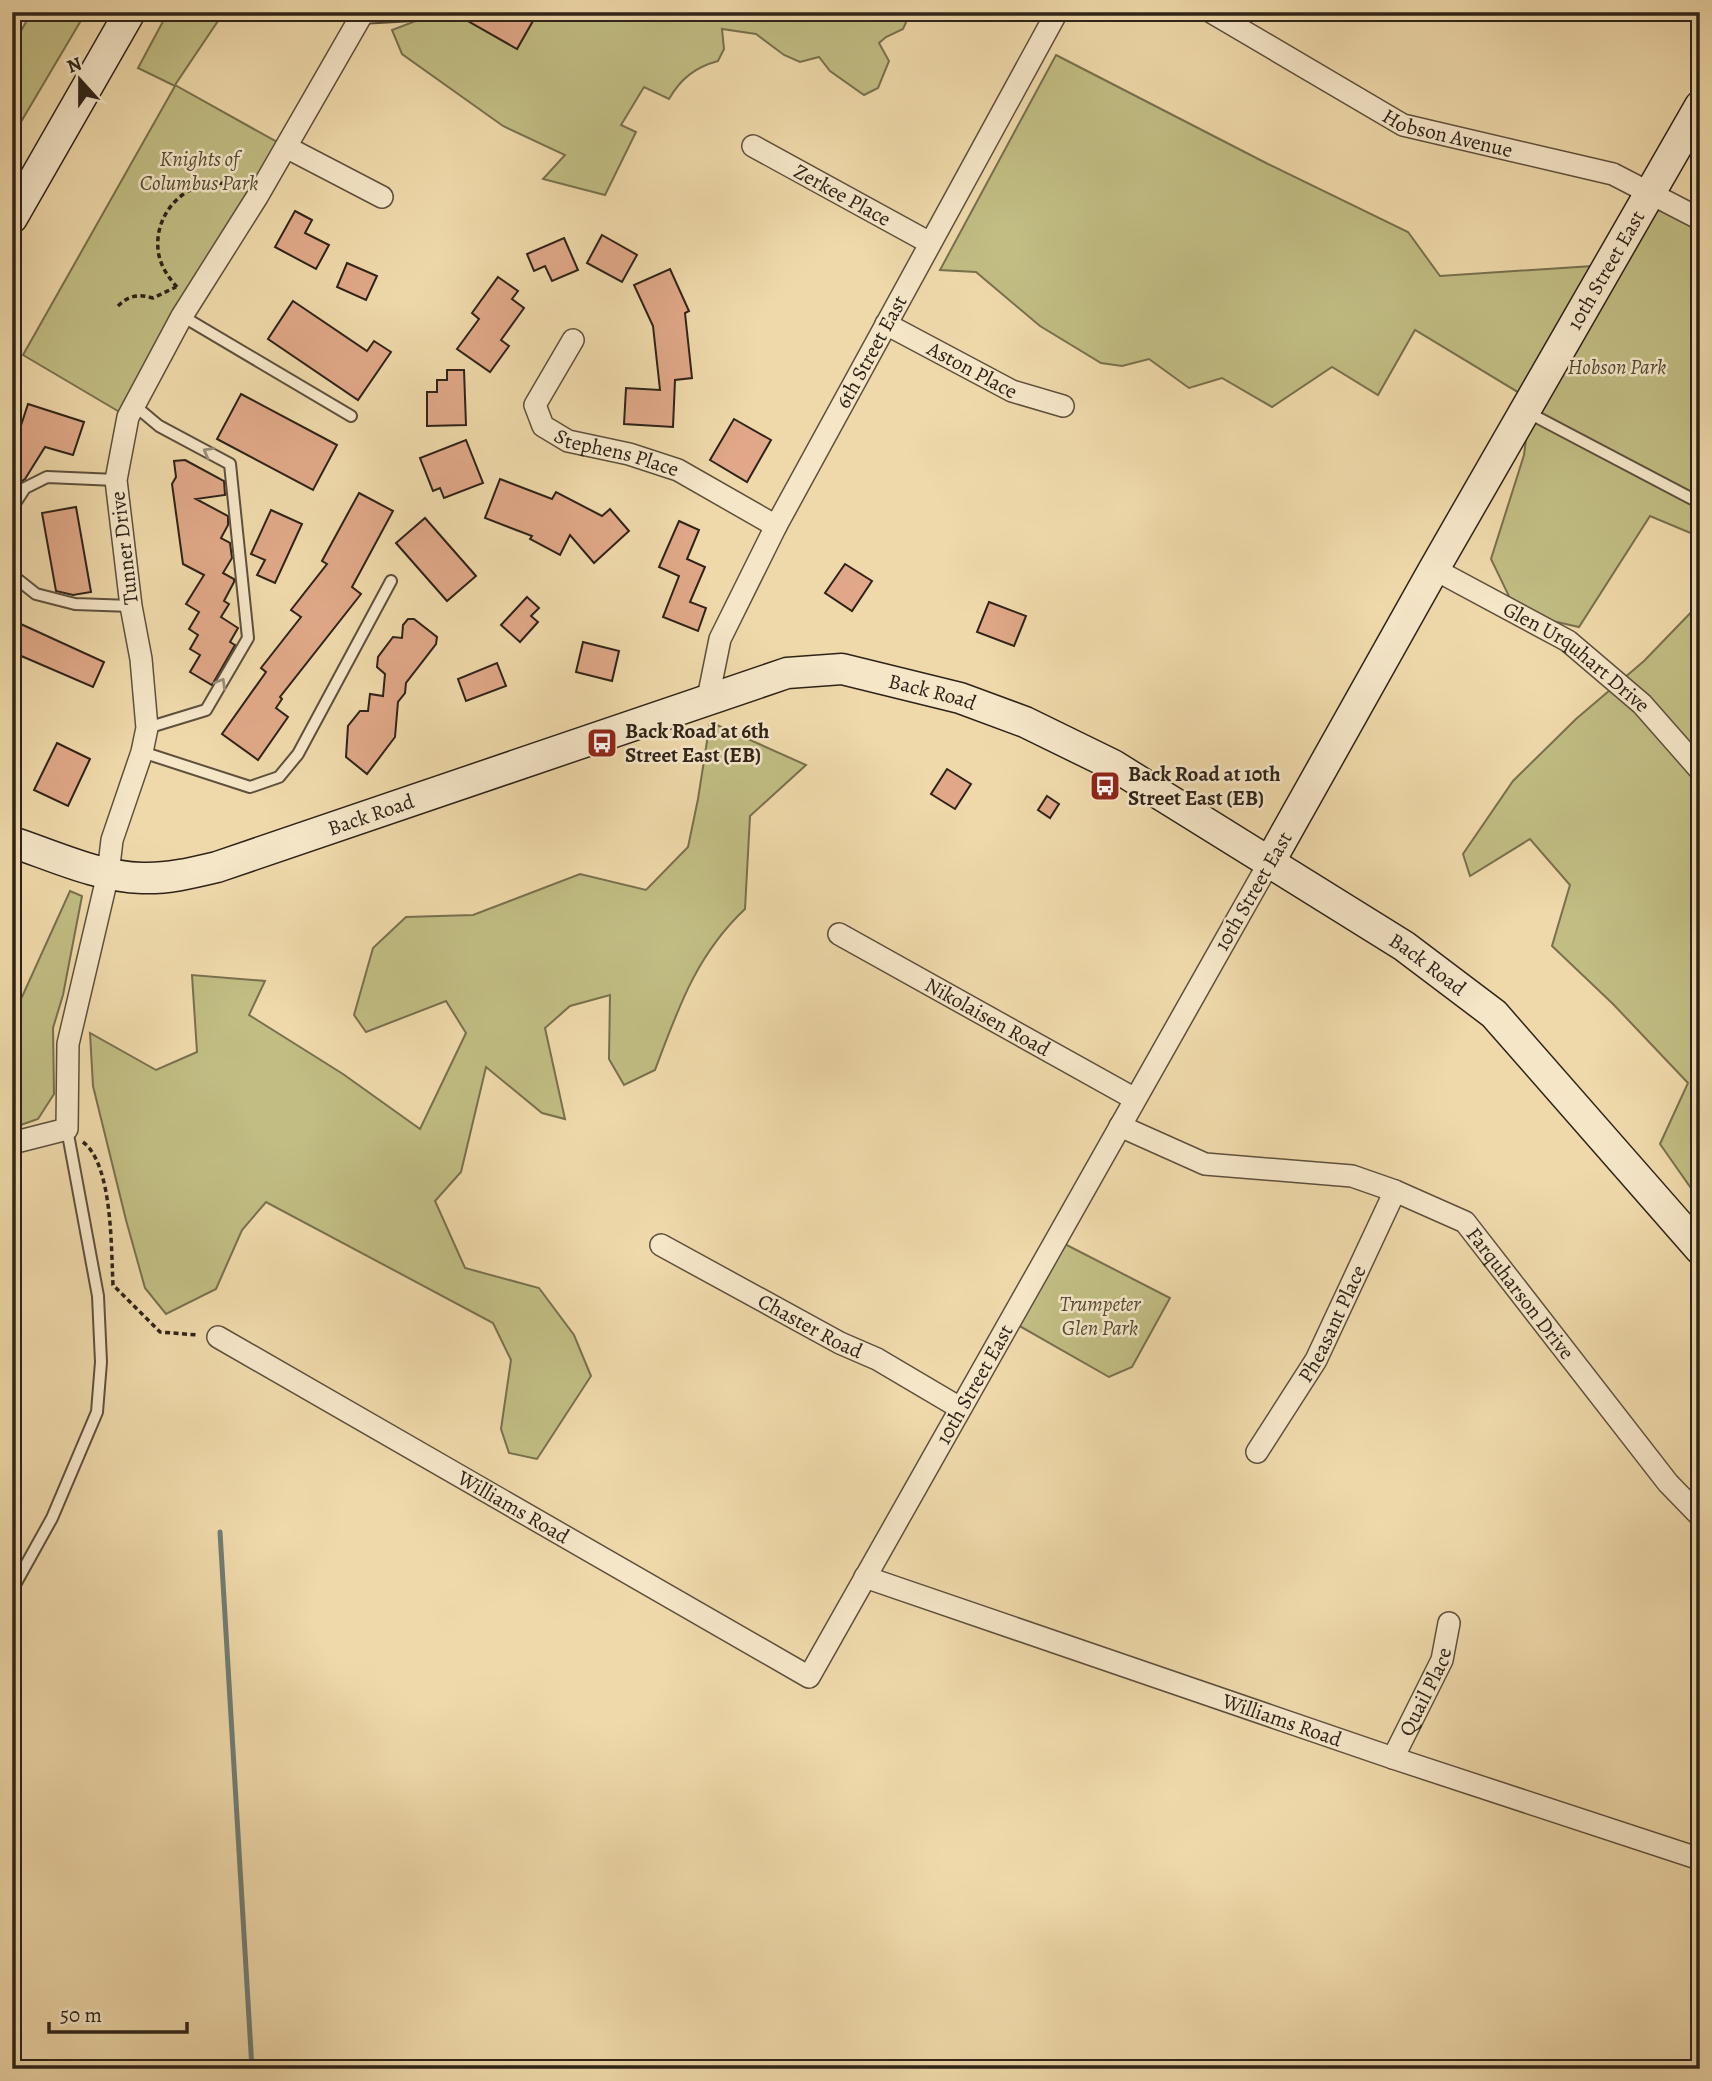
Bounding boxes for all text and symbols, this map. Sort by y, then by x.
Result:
north arrow [46,46,116,116]
text: N [63,50,86,80]
street label: Hobson Avenue [1377,102,1515,164]
park label: Knights of Columbus Park [140,145,258,197]
street label: Zerkee Place [789,157,896,233]
street label: 10th Street East [1560,205,1651,335]
street label: 6th Street East [829,290,914,413]
street label: Aston Place [922,334,1023,405]
park label: Hobson Park [1568,353,1666,381]
street label: Stephens Place [549,422,682,483]
one-way arrow [203,447,215,460]
street label: Tunner Drive [103,490,145,606]
street label: Glen Urquhart Drive [1498,595,1657,718]
street label: Back Road [886,667,981,717]
one-way arrow [213,678,226,691]
place label: Back Road at 6th Street East (EB) [625,717,769,769]
bus stop icon: Back Road at 6th Street East (EB) [585,726,619,760]
place label: Back Road at 10th Street East (EB) [1128,760,1281,812]
bus stop icon: Back Road at 10th Street East (EB) [1088,769,1122,803]
street label: Back Road [324,787,418,842]
street label: 10th Street East [1207,826,1299,956]
street label: Back Road [1384,926,1473,1003]
street label: Nikolaisen Road [920,971,1056,1063]
street label: Farquharson Drive [1460,1221,1581,1365]
street label: Pheasant Place [1291,1260,1372,1388]
street label: Chaster Road [753,1287,868,1365]
park label: Trumpeter Glen Park [1059,1290,1141,1342]
street label: 10th Street East [929,1319,1020,1449]
street label: Williams Road [452,1463,575,1551]
street label: Quail Place [1392,1645,1458,1741]
street label: Williams Road [1218,1686,1346,1754]
scale bar [49,1990,187,2034]
text: 50 m [60,2001,102,2029]

